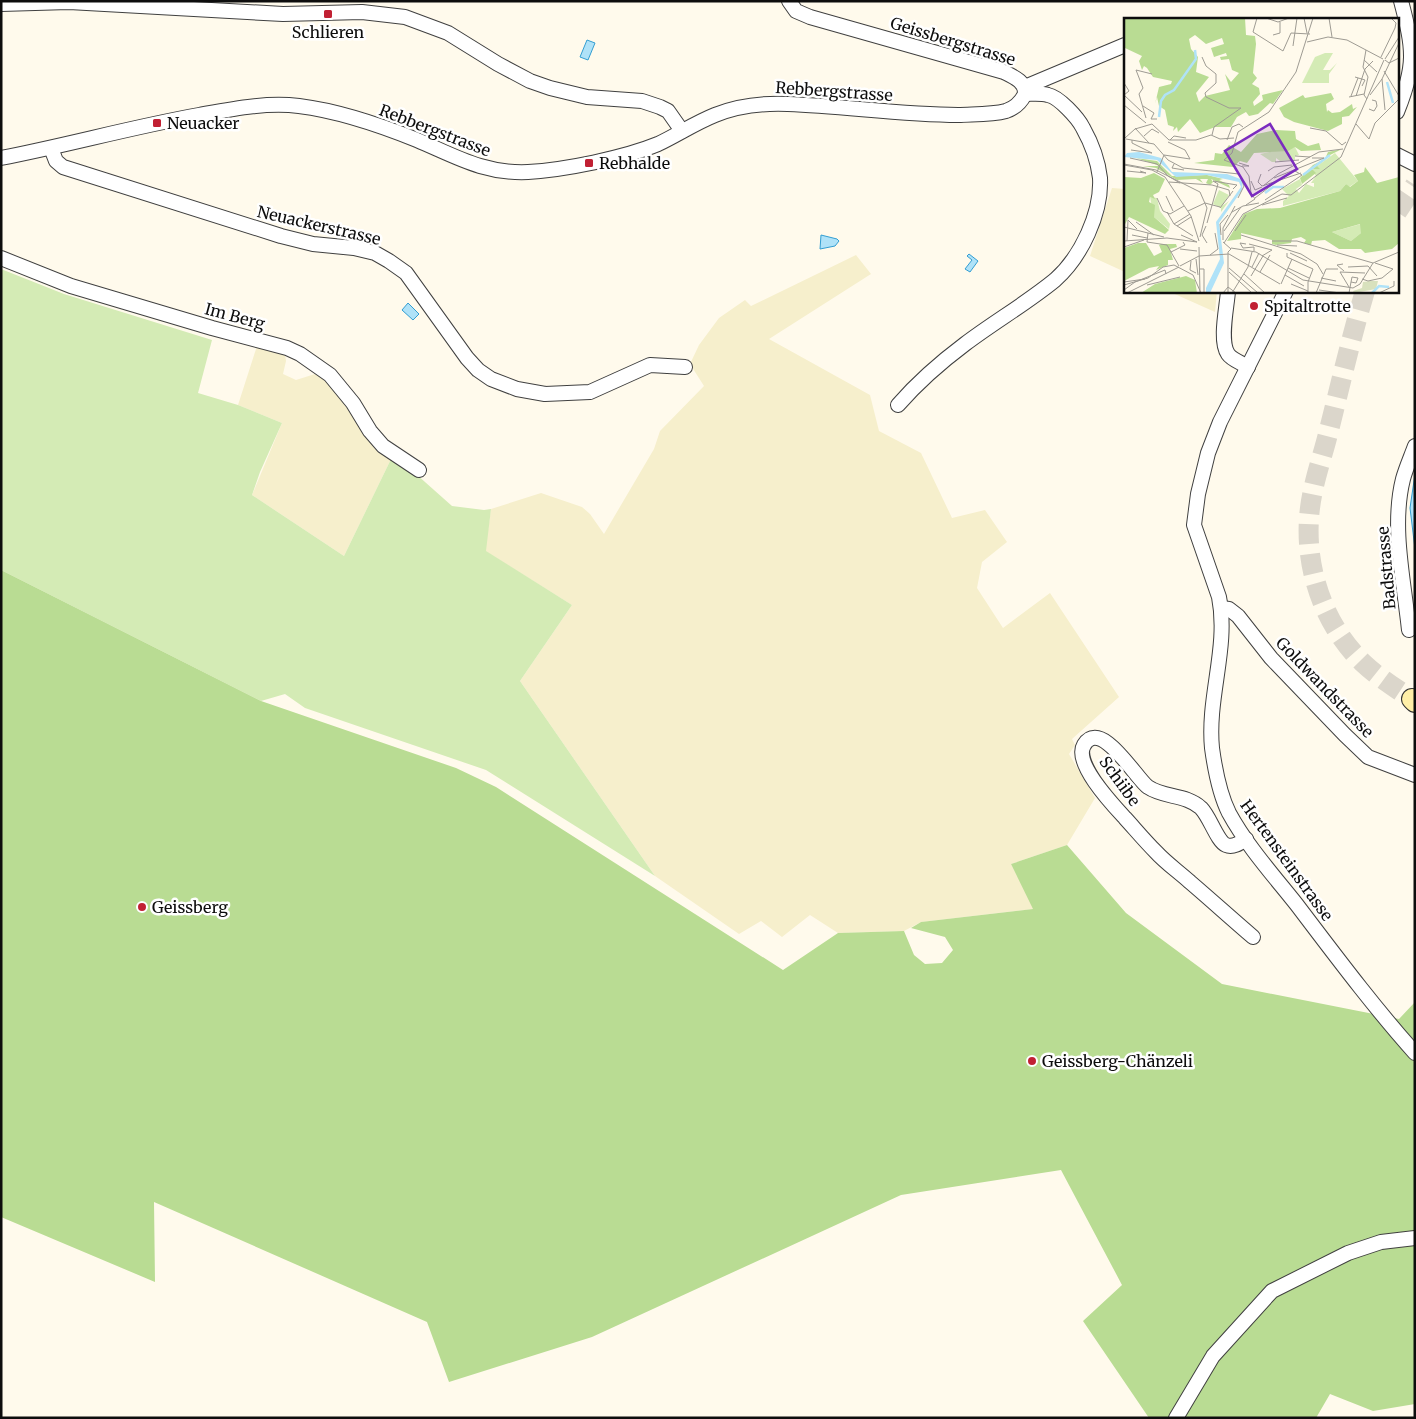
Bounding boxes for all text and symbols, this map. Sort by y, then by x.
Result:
marker: Schlieren [322,8,334,20]
street label: Geissbergstrasse [888,12,1018,70]
inset map [1124,18,1398,292]
place label: Schlieren [292,22,365,42]
street label: Rebbergstrasse [775,77,893,105]
street label: Rebbergstrasse [376,100,494,160]
place label: Neuacker [167,113,239,133]
marker: Neuacker [151,117,163,129]
place label: Rebhalde [599,153,670,173]
marker: Rebhalde [583,157,595,169]
street label: Neuackerstrasse [255,201,383,249]
place label: Spitaltrotte [1264,296,1351,316]
street label: Im Berg [203,298,268,334]
marker: Spitaltrotte [1248,300,1260,312]
street label: Badstrasse [1372,526,1400,610]
street label: Goldwandstrasse [1272,633,1378,741]
street label: Schiibe [1095,752,1145,810]
street label: Hertensteinstrasse [1236,796,1338,924]
place label: Geissberg [152,897,228,917]
marker: Geissberg [136,901,148,913]
place label: Geissberg-Chänzeli [1042,1051,1193,1071]
marker: Geissberg-Chänzeli [1026,1055,1038,1067]

